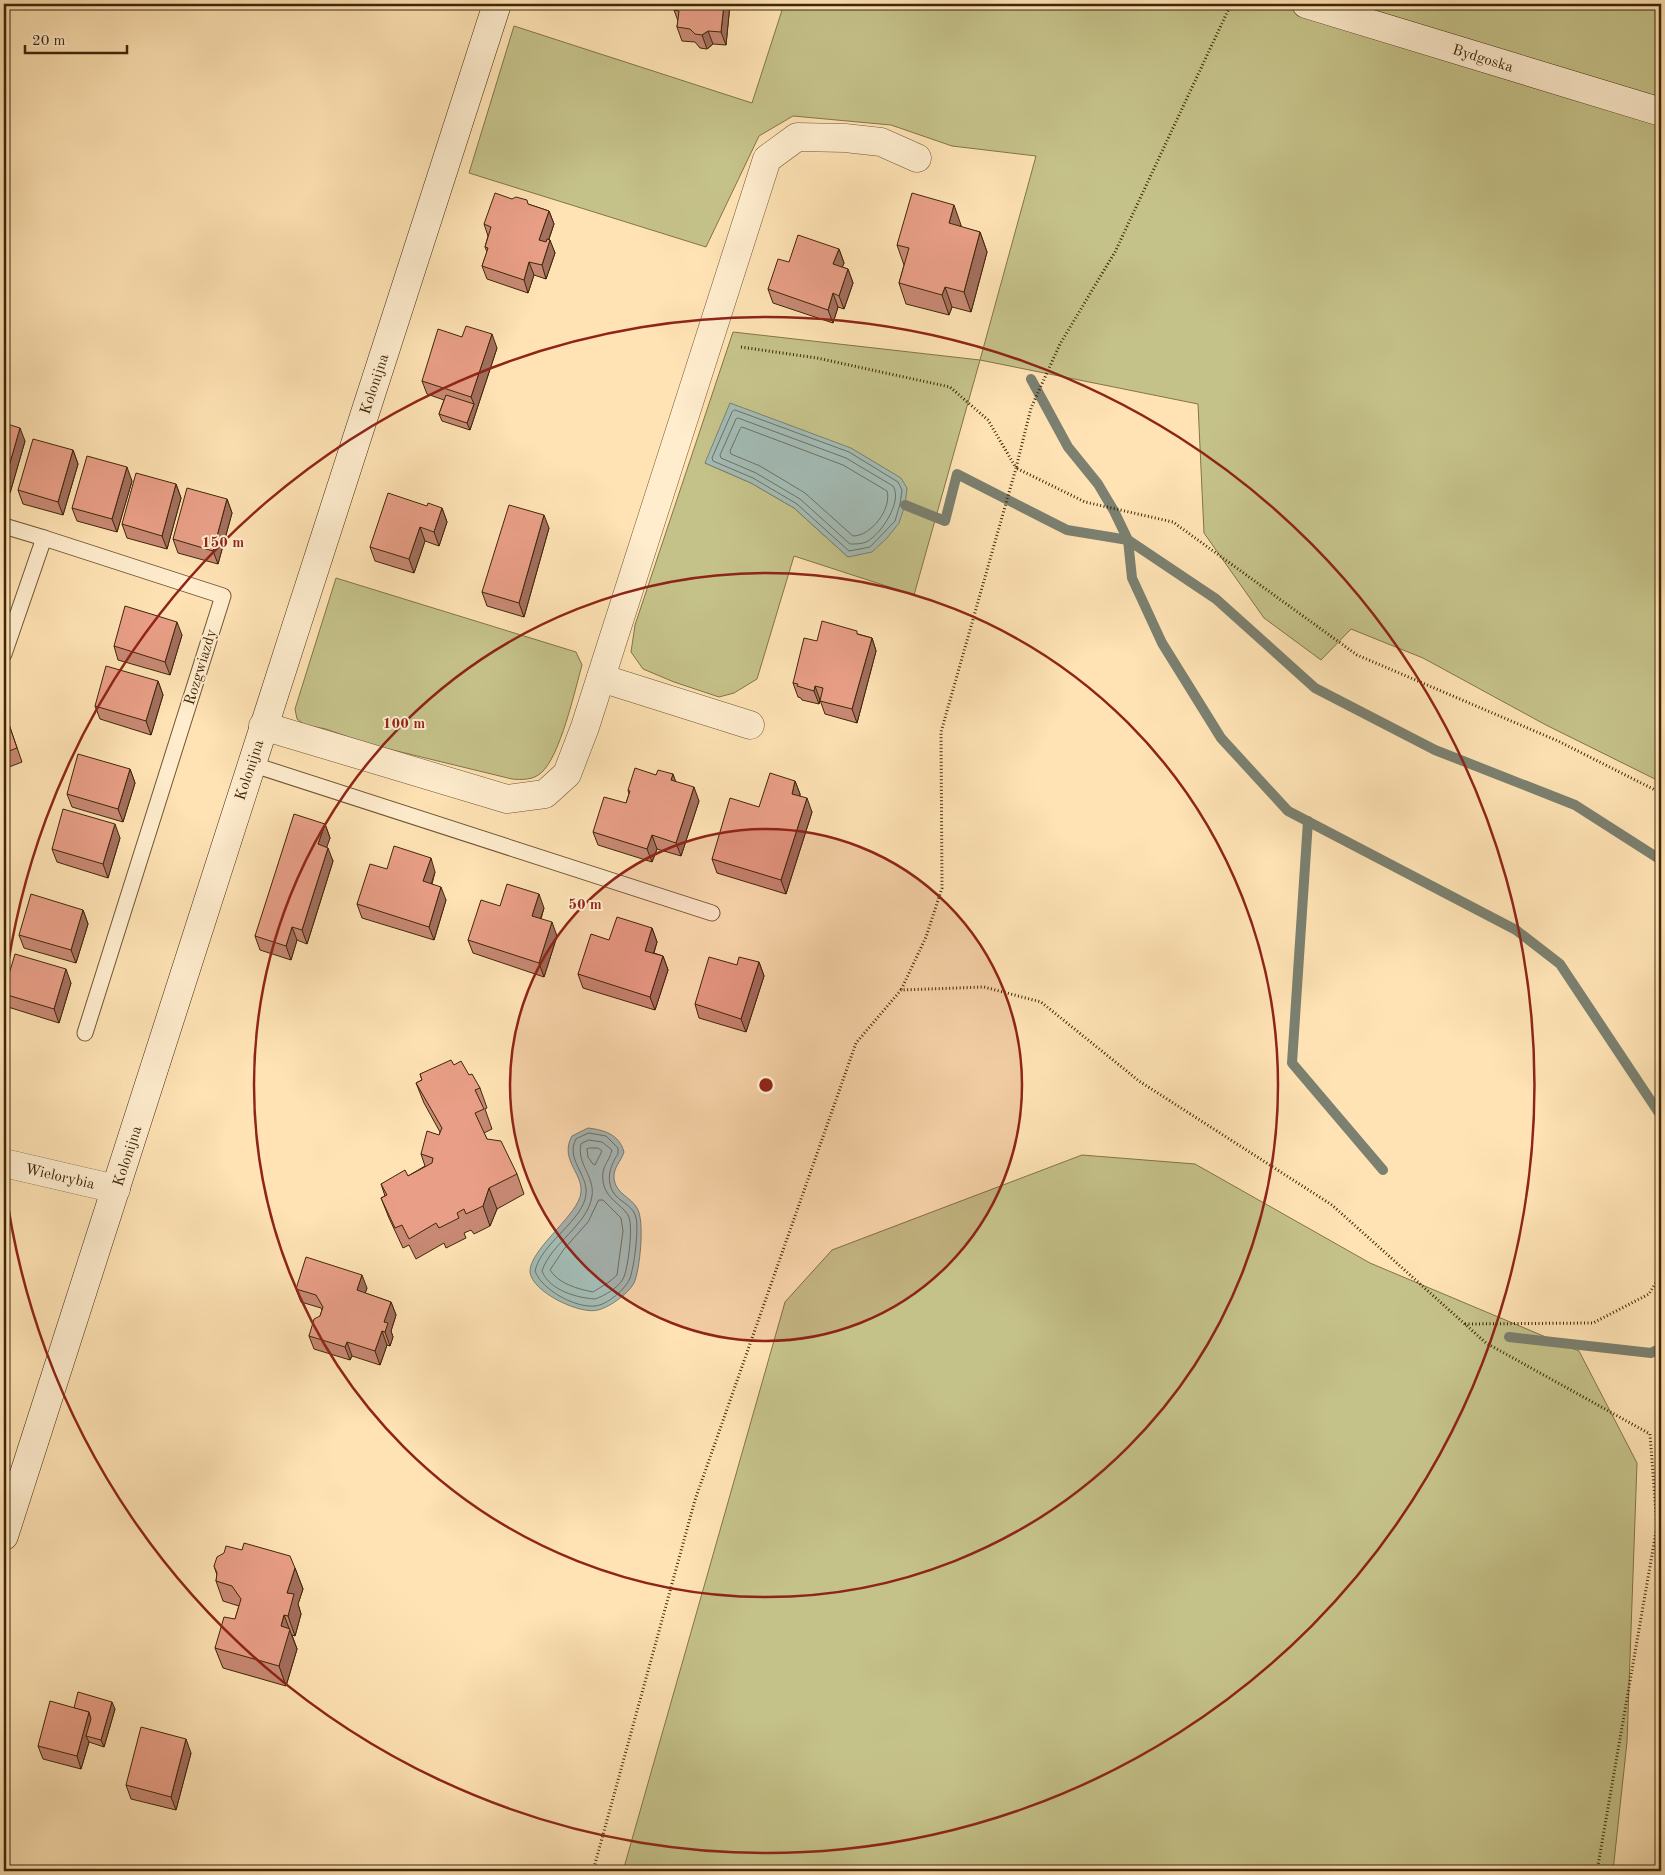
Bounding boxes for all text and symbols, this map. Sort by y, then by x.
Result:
scale bar [25,22,128,54]
text: 20 m [32,34,66,49]
street label: Bydgoska [1450,43,1515,76]
street label: Kolonijna [359,352,392,417]
text: 150 m [202,536,244,551]
street label: Rozgwiazdy [183,628,220,707]
text: 100 m [383,717,425,732]
street label: Kolonijna [234,738,267,803]
text: 50 m [568,898,602,913]
centre of rings [757,1076,775,1094]
street label: Kolonijna [112,1124,145,1189]
street label: Wielorybia [23,1162,97,1193]

